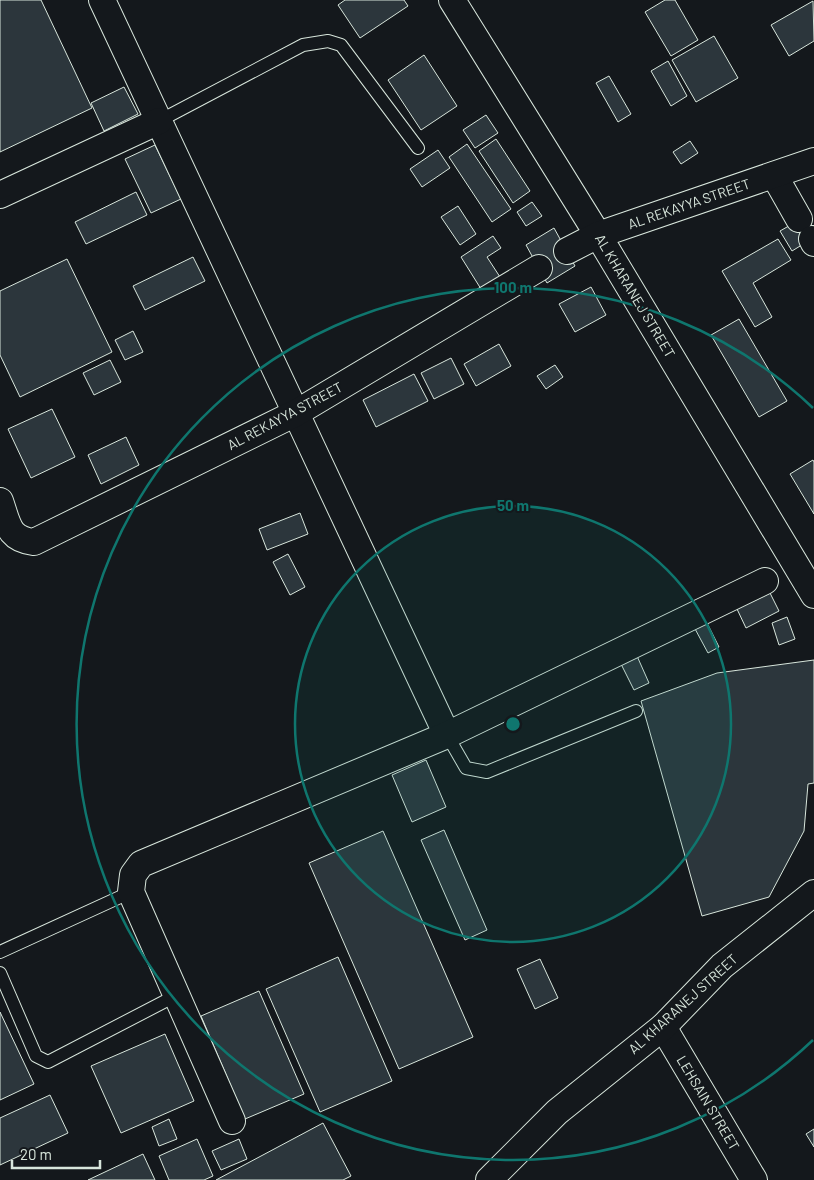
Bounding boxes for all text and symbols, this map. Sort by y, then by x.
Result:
street label: AL REKAYYA STREET [626,175,752,232]
street label: AL KHARANEJ STREET [592,231,679,361]
text: 100 m [494,278,532,296]
street label: AL REKAYYA STREET [224,378,345,453]
text: 50 m [497,496,529,514]
centre of rings [504,715,522,733]
street label: AL KHARANEJ STREET [625,950,741,1057]
street label: LEHSAIN STREET [673,1052,743,1153]
scale bar [12,1138,100,1170]
text: 20 m [20,1145,52,1163]

